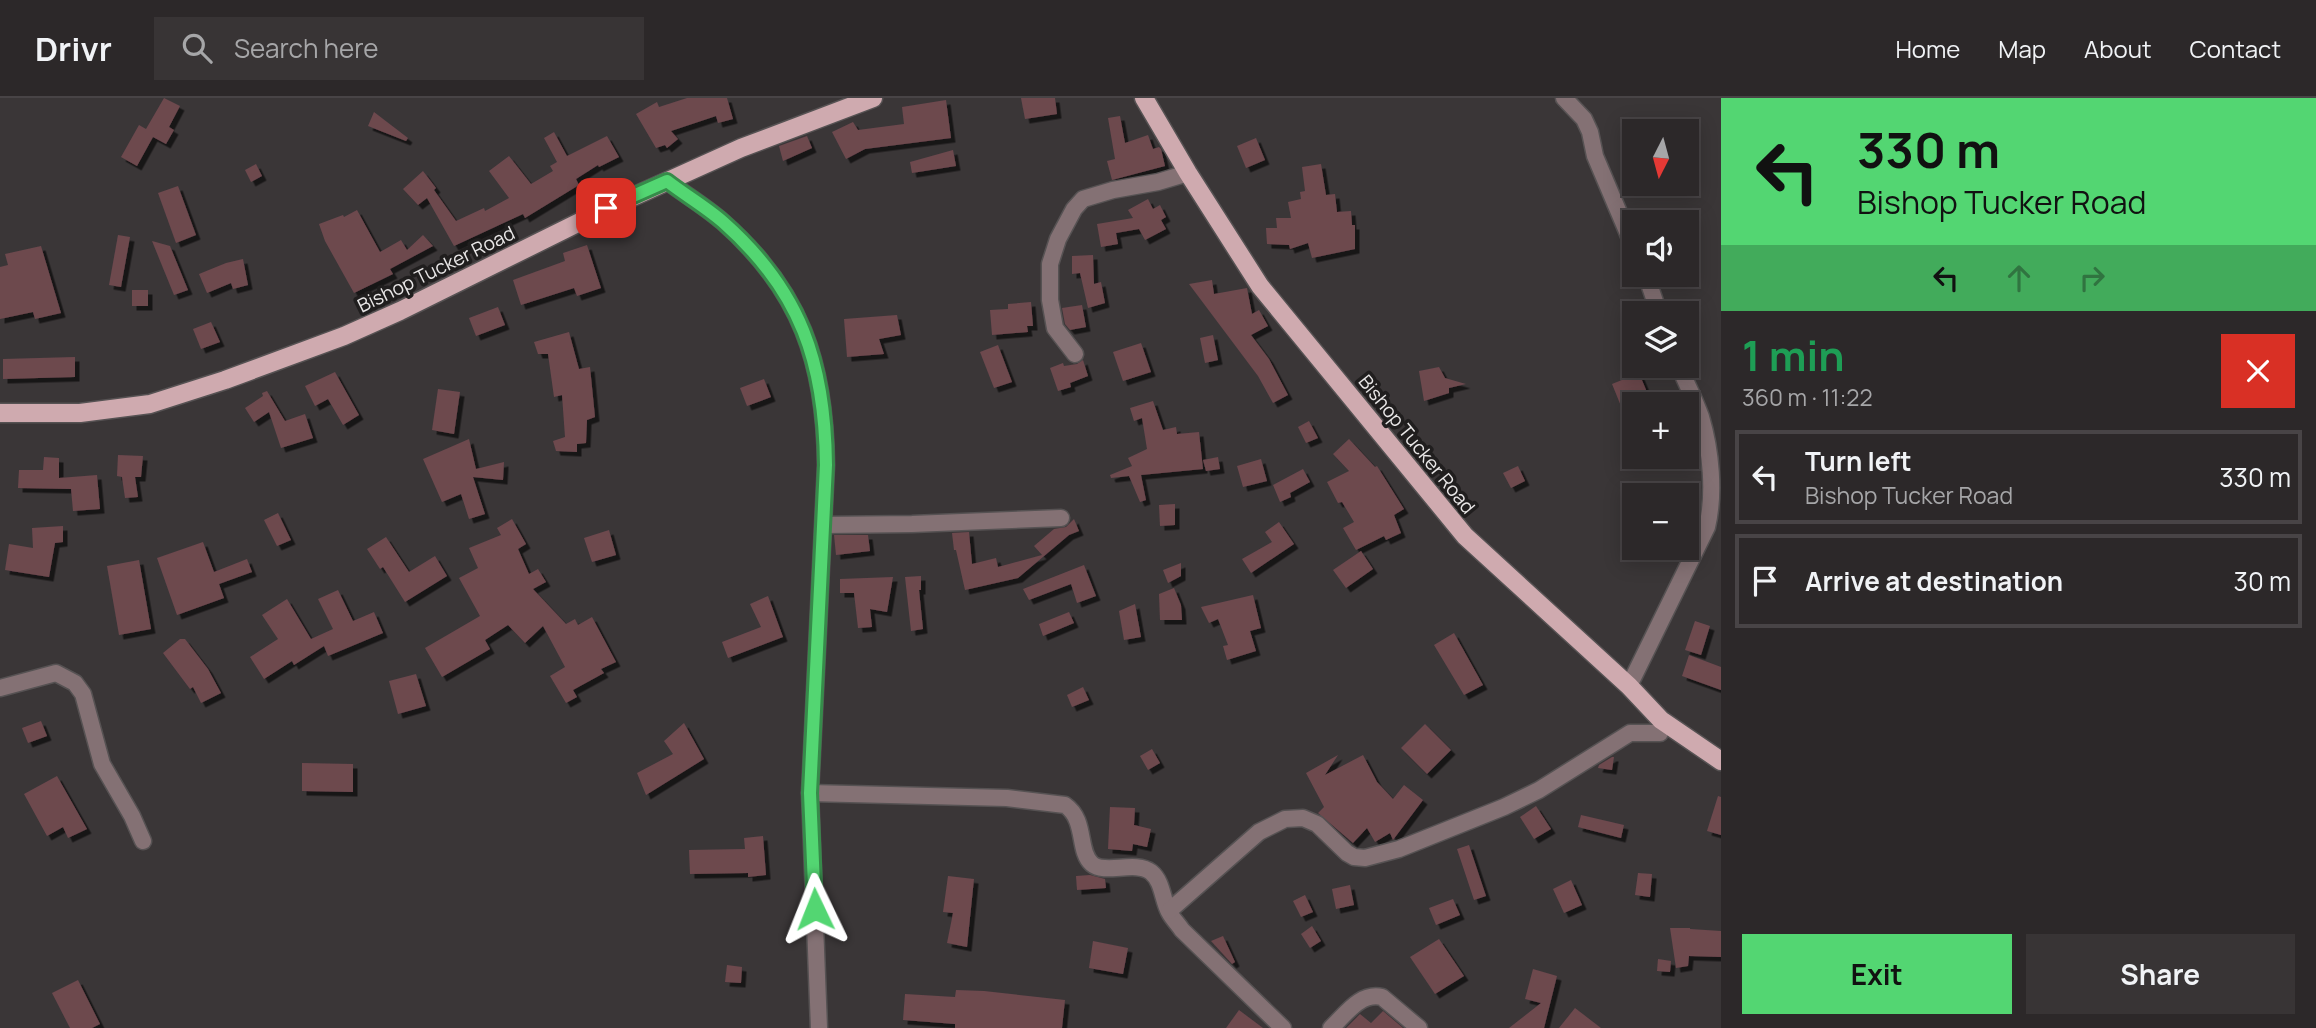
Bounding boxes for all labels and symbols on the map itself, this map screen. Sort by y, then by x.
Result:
north arrow [1622,119,1699,196]
pin [576,178,636,238]
street label: Bishop Tucker Road [353,220,519,318]
street label: Bishop Tucker Road [1353,369,1481,519]
position arrow [778,872,852,946]

